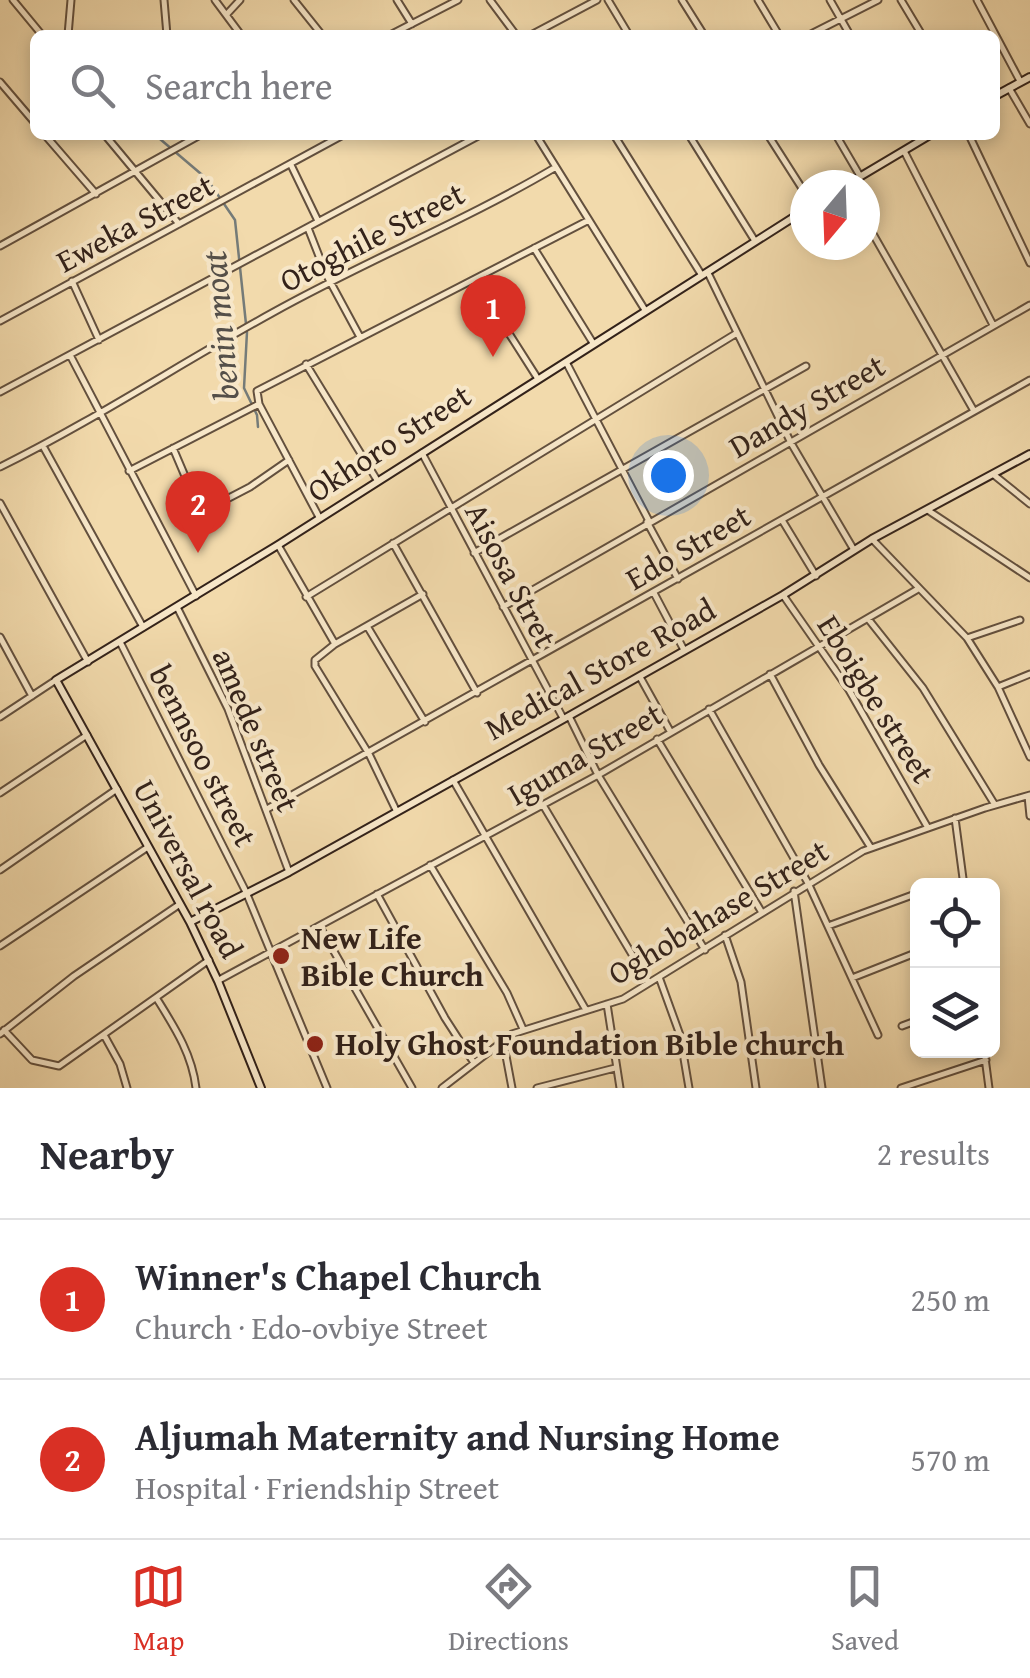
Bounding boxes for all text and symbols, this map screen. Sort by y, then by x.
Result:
search box [30,30,1000,140]
text: Search here [145,57,333,113]
icon: search [65,58,120,113]
street label: Eweka Street [48,161,222,284]
street label: Otoghile Street [271,170,472,303]
north arrow [790,170,880,260]
water label: benin moat [187,248,251,403]
pin: 1 [460,274,526,357]
street label: Dandy Street [720,342,894,469]
street label: Okhoro Street [298,372,480,513]
your location [643,450,694,501]
pin: 2 [166,470,230,553]
street label: Edo Street [616,492,759,601]
street label: Aisosa Stret [454,494,569,656]
street label: Medical Store Road [476,586,724,752]
street label: Eboigbe street [806,605,947,792]
street label: amede street [201,641,312,819]
street label: bennsoo street [138,657,269,855]
street label: Iguma Street [498,690,671,817]
street label: Universal road [122,771,255,967]
street label: Oghobahase Street [598,827,837,996]
map controls [910,878,1000,1058]
button: locate [910,878,1000,968]
place label: New Life Bible Church [301,914,484,998]
marker: New Life Bible Church [270,945,292,967]
button: layers [910,968,1000,1058]
place label: Holy Ghost Foundation Bible church [335,1020,844,1067]
marker: Holy Ghost Foundation Bible church [304,1033,326,1055]
text: Nearby [40,1123,174,1184]
text: 2 results [877,1130,990,1177]
text: Winner's Chapel Church [135,1248,541,1304]
text: 1 [64,1276,81,1323]
text: 250 m [911,1276,990,1323]
text: Church · Edo-ovbiye Street [135,1304,488,1351]
text: Aljumah Maternity and Nursing Home [135,1408,780,1464]
text: 2 [64,1436,81,1483]
text: 570 m [911,1436,990,1483]
text: Hospital · Friendship Street [135,1464,499,1511]
tab: Map [131,1559,186,1660]
tab: Directions [448,1559,569,1660]
tab: Saved [831,1559,899,1660]

